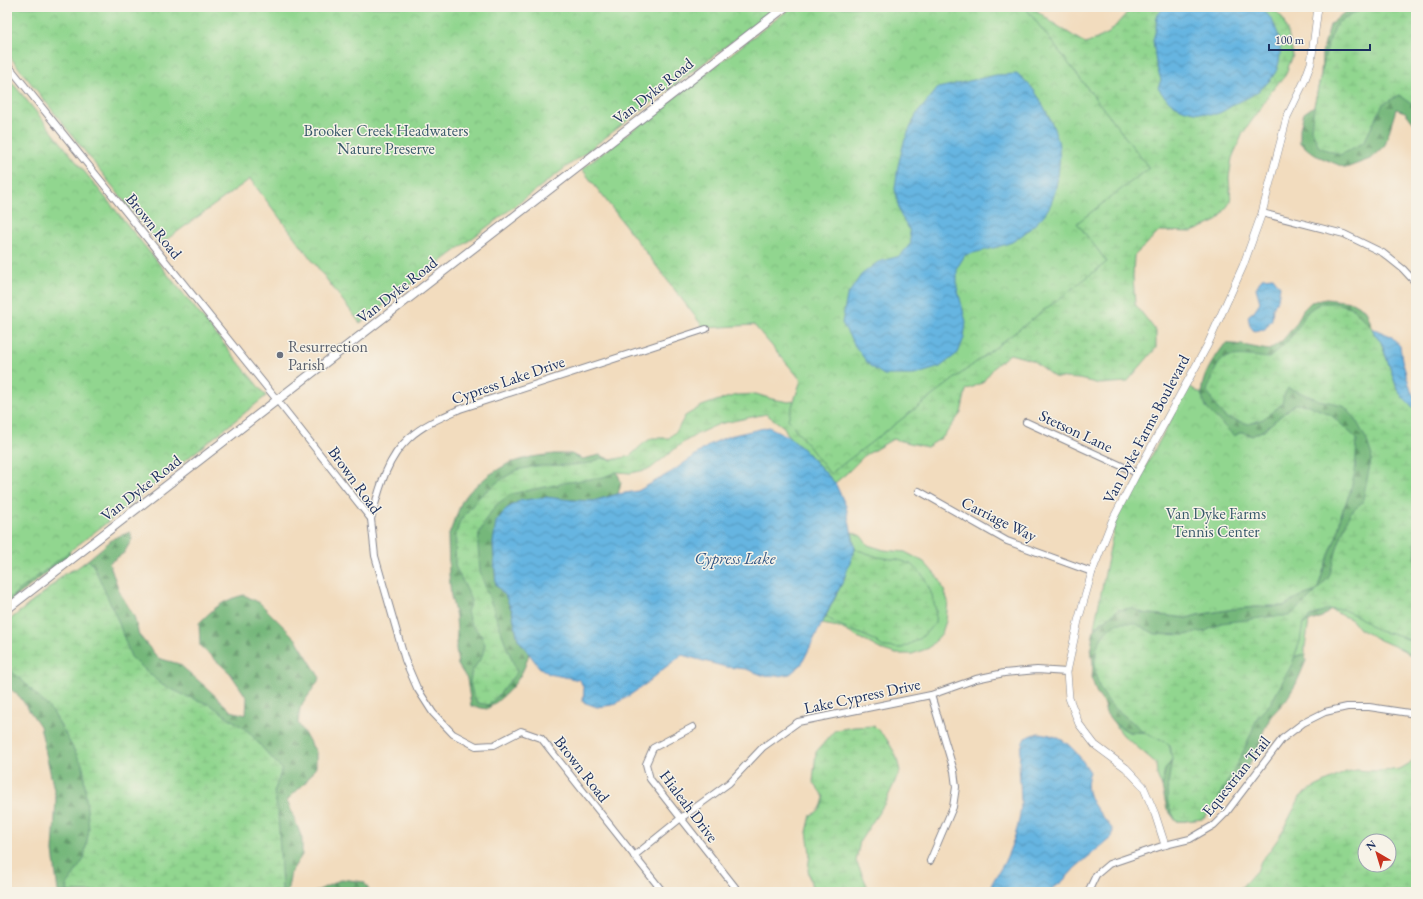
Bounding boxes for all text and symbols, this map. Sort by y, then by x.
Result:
scale bar [1269,26,1370,52]
text: 100 m [1275,32,1305,48]
street label: Van Dyke Road [608,52,698,129]
park label: Brooker Creek Headwaters Nature Preserve [304,120,468,159]
street label: Brown Road [121,189,187,264]
street label: Van Dyke Road [352,251,442,328]
place label: Resurrection Parish [288,336,368,375]
marker: Resurrection Parish [275,350,285,360]
street label: Van Dyke Farms Boulevard [1098,350,1195,507]
street label: Cypress Lake Drive [448,351,568,409]
street label: Stetson Lane [1036,405,1116,457]
street label: Brown Road [323,442,387,519]
street label: Van Dyke Road [96,449,186,526]
street label: Carriage Way [958,492,1041,547]
park label: Van Dyke Farms Tennis Center [1166,503,1266,542]
water label: Cypress Lake [694,547,776,569]
street label: Lake Cypress Drive [802,673,922,719]
street label: Equestrian Trail [1197,731,1275,821]
street label: Brown Road [550,732,615,807]
street label: Hialeah Drive [655,766,723,846]
north arrow [1357,833,1397,873]
text: N [1363,837,1379,853]

